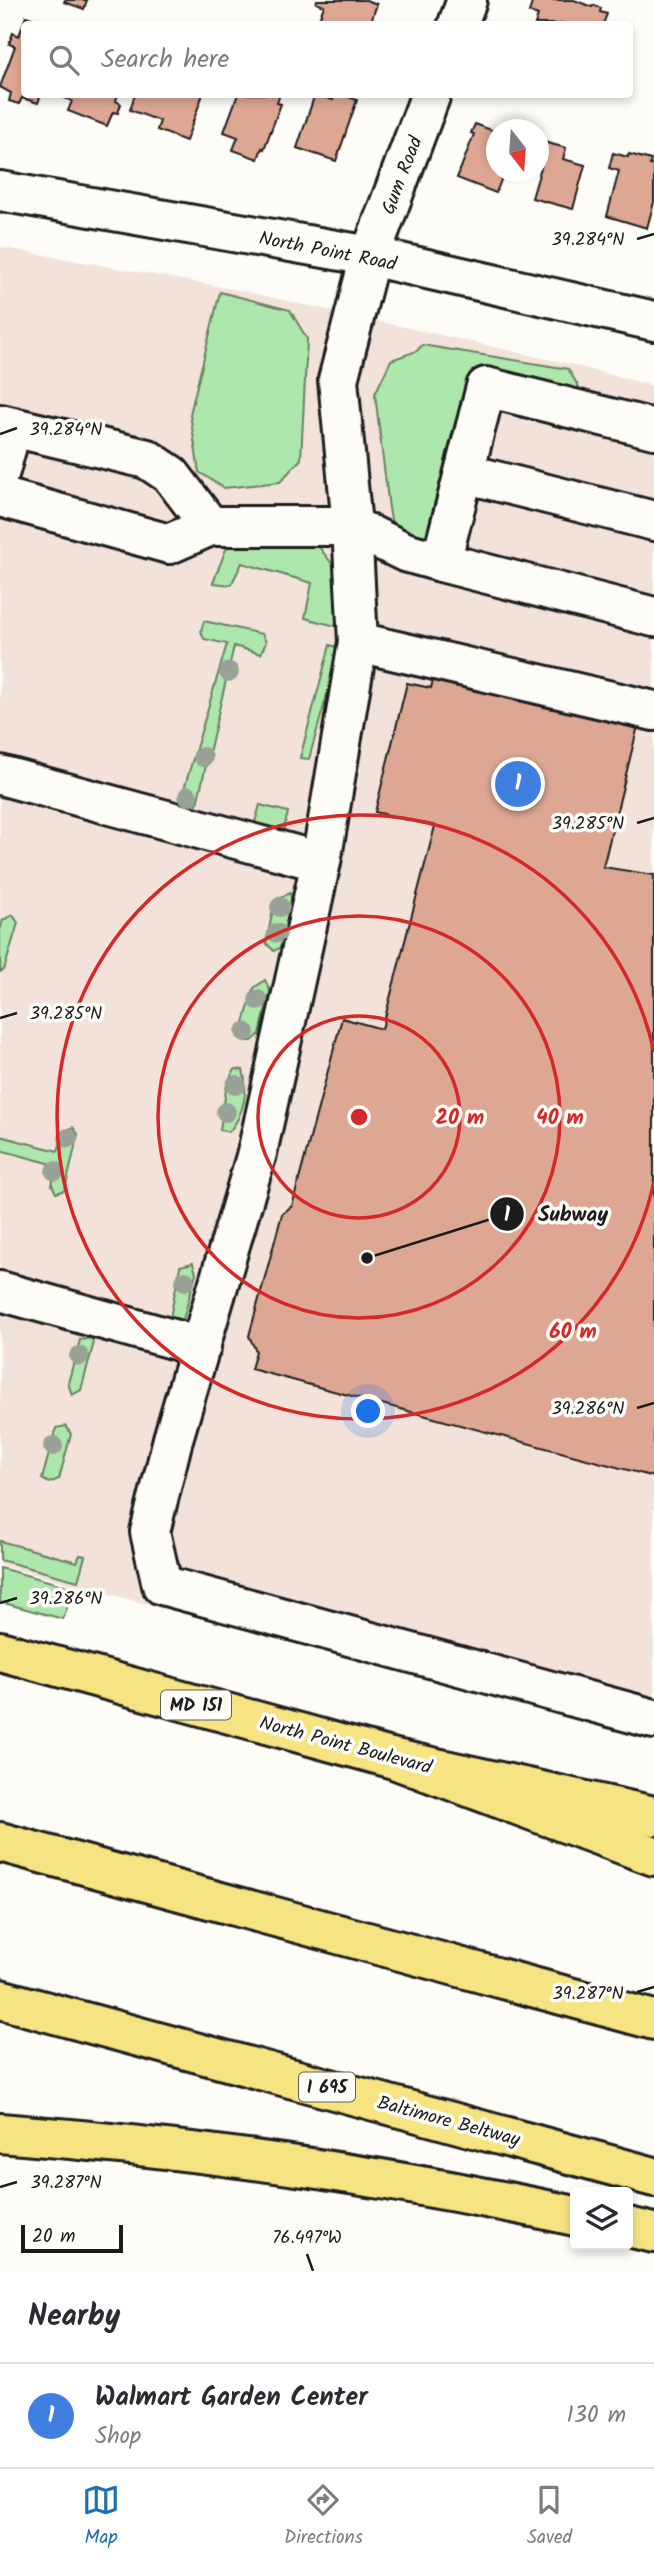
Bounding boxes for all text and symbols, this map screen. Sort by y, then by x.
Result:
search box [21,21,633,98]
text: Search here [101,39,229,81]
icon: search [45,41,83,79]
north arrow [486,119,549,182]
street label: Gum Road [374,132,432,219]
street label: North Point Road [256,224,399,280]
text: 39.284°N [552,226,624,255]
text: 39.284°N [30,416,102,445]
pin: 1 [495,758,541,810]
text: 39.285°N [552,810,624,839]
text: 39.285°N [30,1000,102,1029]
text: 20 m [436,1102,484,1135]
text: 40 m [536,1102,584,1135]
centre of rings [347,1105,371,1129]
callout: Subway [489,1193,622,1235]
text: 1 [504,1199,511,1232]
text: Subway [538,1199,608,1232]
text: 60 m [549,1316,597,1349]
your location [351,1394,385,1428]
text: 39.286°N [552,1395,624,1424]
text: 39.286°N [30,1585,102,1614]
road number: MD 151 [161,1690,231,1720]
street label: North Point Boulevard [256,1709,435,1783]
text: 39.287°N [552,1980,624,2009]
road number: I 695 [299,2073,355,2102]
street label: Baltimore Beltway [374,2088,524,2156]
text: 39.287°N [30,2169,102,2198]
map controls [570,2187,633,2250]
button: layers [570,2187,633,2250]
scale bar [21,2222,122,2254]
text: 20 m [32,2222,75,2252]
text: 76.497°W [272,2224,342,2253]
text: Nearby [28,2293,120,2341]
text: Walmart Garden Center [95,2377,368,2419]
text: 1 [48,2398,54,2434]
text: 130 m [567,2398,626,2434]
text: Shop [95,2419,141,2455]
tab: Map [82,2481,120,2553]
tab: Directions [284,2481,363,2553]
tab: Saved [527,2481,572,2553]

